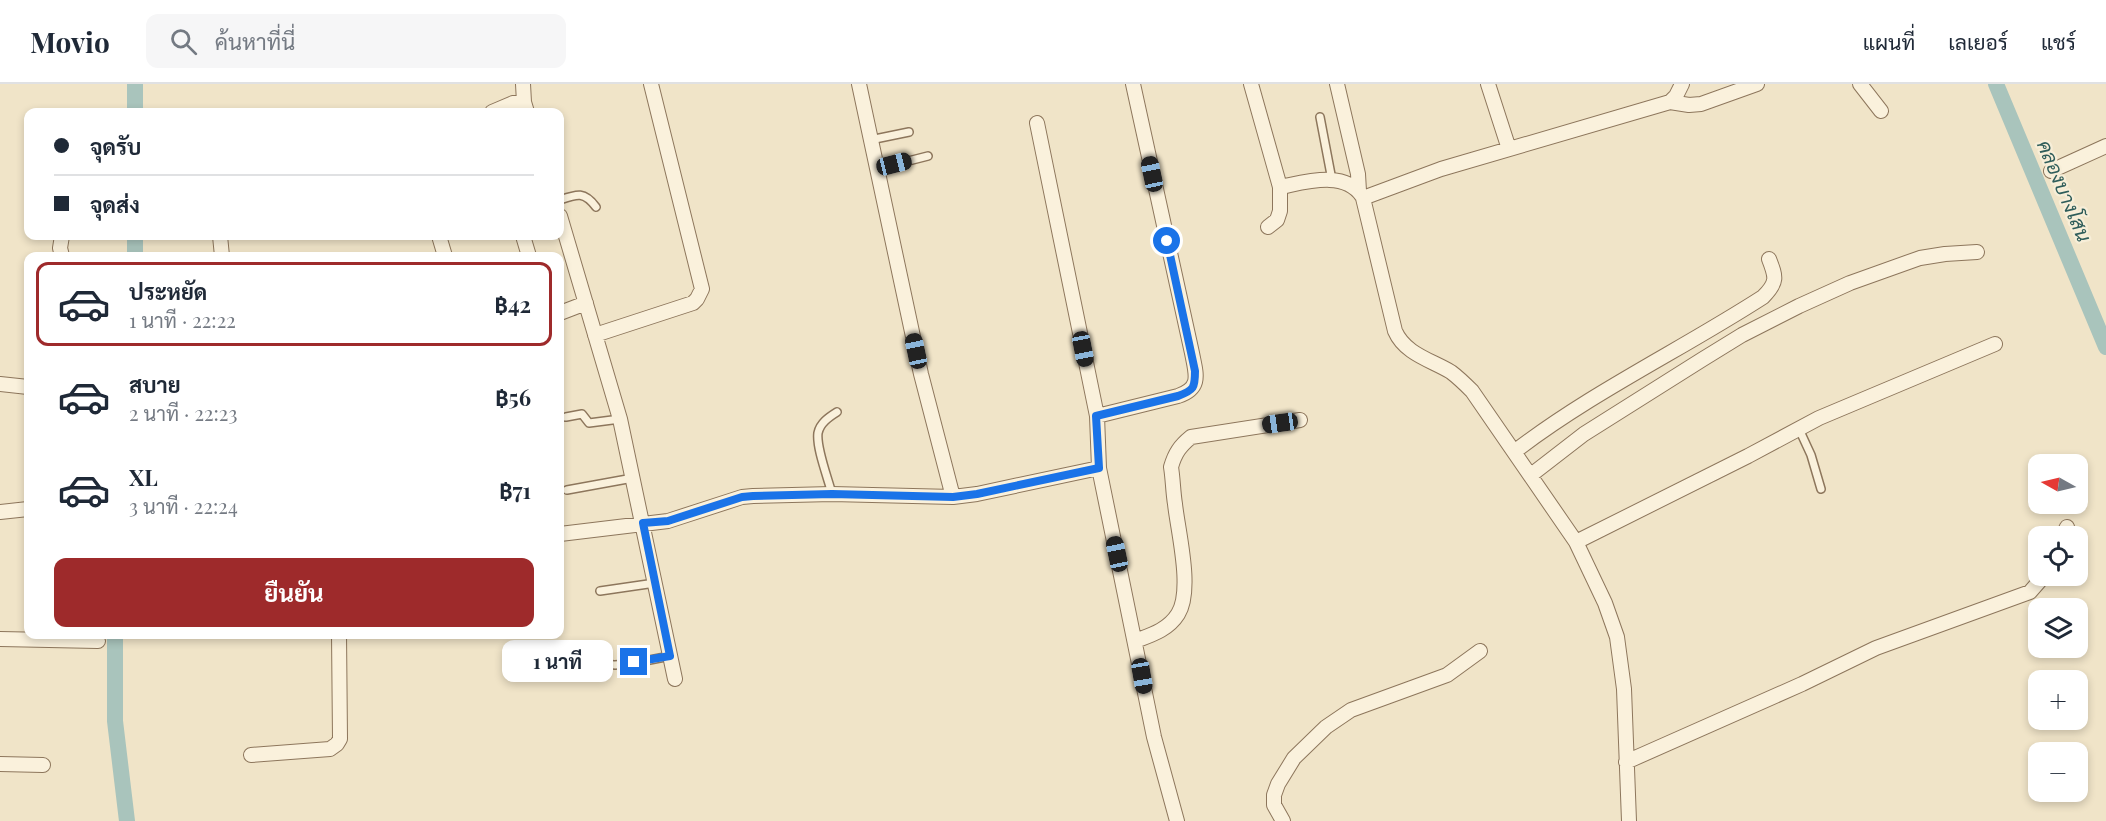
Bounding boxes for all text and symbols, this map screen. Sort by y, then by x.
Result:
search box [146,14,566,68]
text: Movio [30,23,110,60]
icon: search [167,25,200,58]
text: ค้นหาที่นี่ [215,26,295,56]
text: แผนที่ [1863,27,1915,55]
text: เลเยอร์ [1948,27,2008,55]
text: แชร์ [2041,27,2076,55]
text: จุดรับ [90,131,141,161]
water label: คลองบางโสน [2032,135,2099,246]
car [874,151,914,177]
car [1139,155,1165,193]
text: จุดส่ง [90,189,140,219]
route start [1153,227,1180,254]
text: ประหยัด [129,276,207,306]
icon: car [57,277,111,331]
text: ฿42 [495,289,531,319]
text: 1 นาที · 22:22 [129,306,236,333]
car [1071,330,1095,368]
car [903,332,929,370]
text: สบาย [129,369,181,399]
icon: car [57,370,111,424]
text: ฿56 [495,382,531,412]
text: 2 นาที · 22:23 [129,399,237,426]
car [1261,412,1299,434]
north arrow [2028,454,2088,514]
map controls [2028,454,2088,802]
text: XL [129,462,158,492]
icon: car [57,463,111,517]
text: ฿71 [499,475,531,505]
text: 3 นาที · 22:24 [129,492,238,519]
button: locate [2028,526,2088,586]
car [1104,535,1130,573]
button: ยืนยัน [54,558,534,627]
button: layers [2028,598,2088,658]
callout: 1 นาที [502,641,613,683]
text: 1 นาที [533,647,582,674]
route end [620,648,647,675]
car [1130,657,1154,695]
button: + [2028,670,2088,730]
button: − [2028,742,2088,802]

